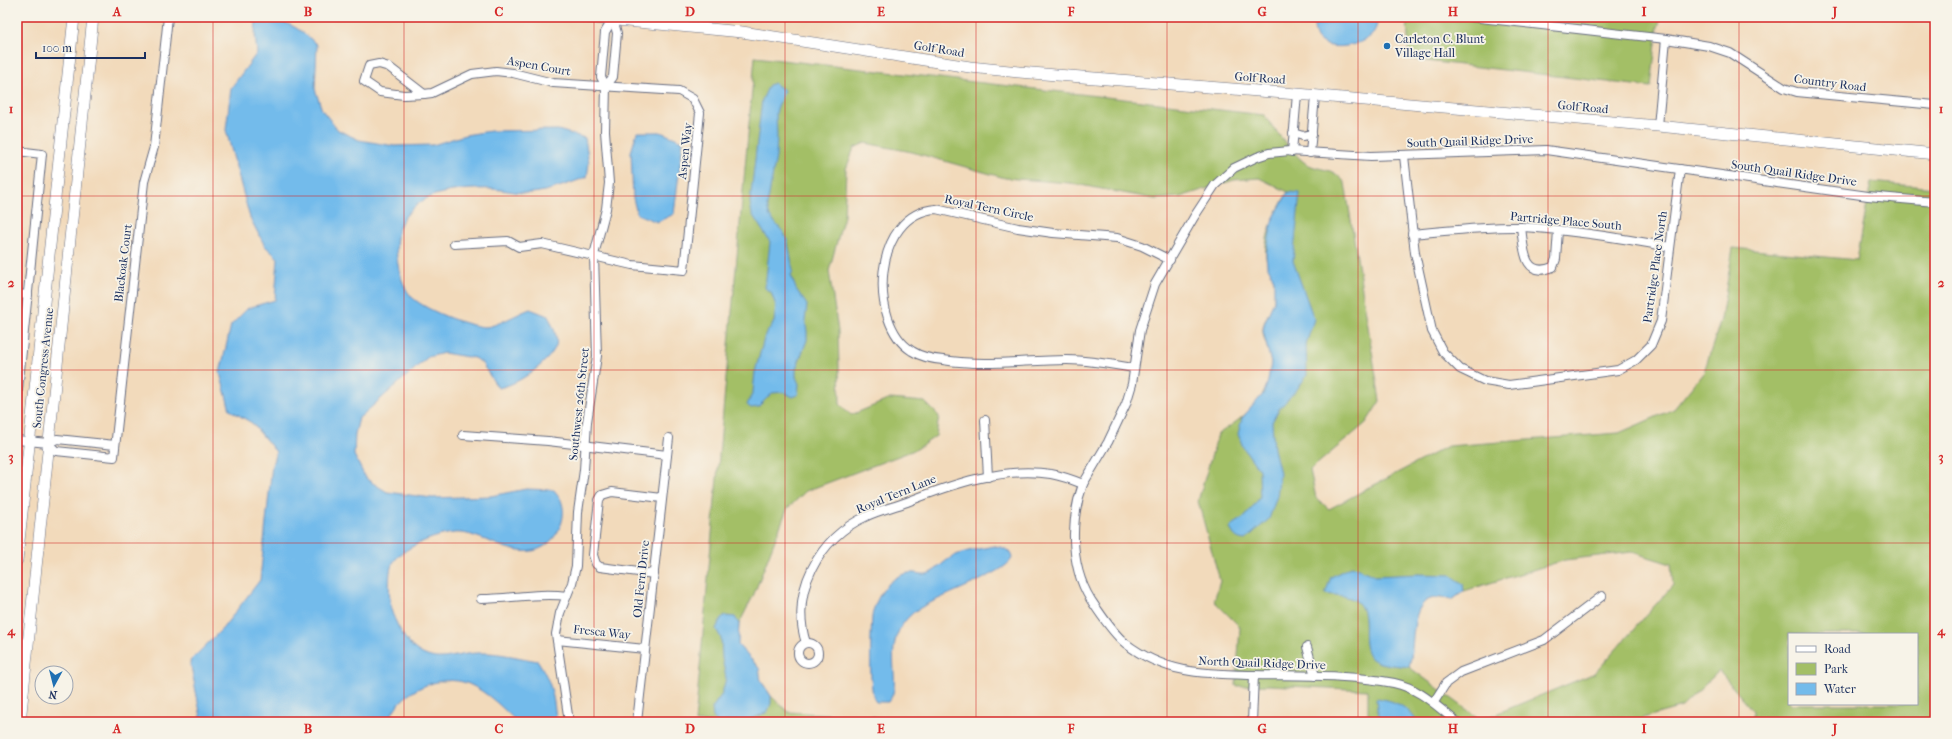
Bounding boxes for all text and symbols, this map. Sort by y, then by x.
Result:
text: A [112,4,122,19]
text: B [304,4,313,19]
text: C [495,4,504,19]
text: D [685,4,695,19]
text: E [877,4,885,19]
text: F [1067,4,1075,19]
text: G [1257,4,1267,19]
text: H [1448,4,1459,19]
text: I [1641,4,1647,19]
text: J [1831,4,1838,20]
place label: Carleton C. Blunt Village Hall [1394,32,1485,60]
scale bar [36,34,145,60]
street label: Golf Road [913,38,966,60]
text: 100 m [42,41,72,55]
marker: Carleton C. Blunt Village Hall [1382,41,1392,51]
street label: Aspen Court [505,53,573,79]
street label: Golf Road [1234,69,1286,87]
street label: Country Road [1793,72,1867,94]
street label: Golf Road [1557,98,1609,116]
text: 1 [9,101,14,116]
text: 1 [1939,101,1944,116]
street label: Aspen Way [675,121,695,181]
street label: South Quail Ridge Drive [1407,132,1534,150]
street label: South Quail Ridge Drive [1730,157,1858,189]
street label: Royal Tern Circle [943,192,1035,224]
street label: Partridge Place South [1510,209,1623,233]
street label: Partridge Place North [1640,210,1670,324]
street label: Blackoak Court [111,222,135,303]
text: 2 [8,275,15,290]
text: 2 [1938,275,1945,290]
street label: South Congress Avenue [30,307,56,429]
street label: Southwest 26th Street [566,346,592,461]
text: 3 [8,449,14,465]
text: 3 [1938,449,1944,465]
street label: Royal Tern Lane [854,472,938,516]
street label: Old Fern Drive [630,539,652,619]
street label: Fresca Way [572,622,632,642]
text: 4 [6,623,16,639]
text: 4 [1936,623,1946,639]
legend [1788,633,1918,705]
text: Road [1824,642,1851,656]
street label: North Quail Ridge Drive [1198,654,1326,672]
text: Park [1824,662,1849,676]
north arrow [34,665,74,705]
text: Water [1823,682,1857,696]
text: N [47,687,58,701]
text: A [112,721,122,736]
text: B [304,721,313,736]
text: C [495,721,504,736]
text: D [685,721,695,736]
text: E [877,721,885,736]
text: F [1067,721,1075,736]
text: G [1257,721,1267,736]
text: H [1448,721,1459,736]
text: I [1641,721,1647,736]
text: J [1831,721,1838,737]

